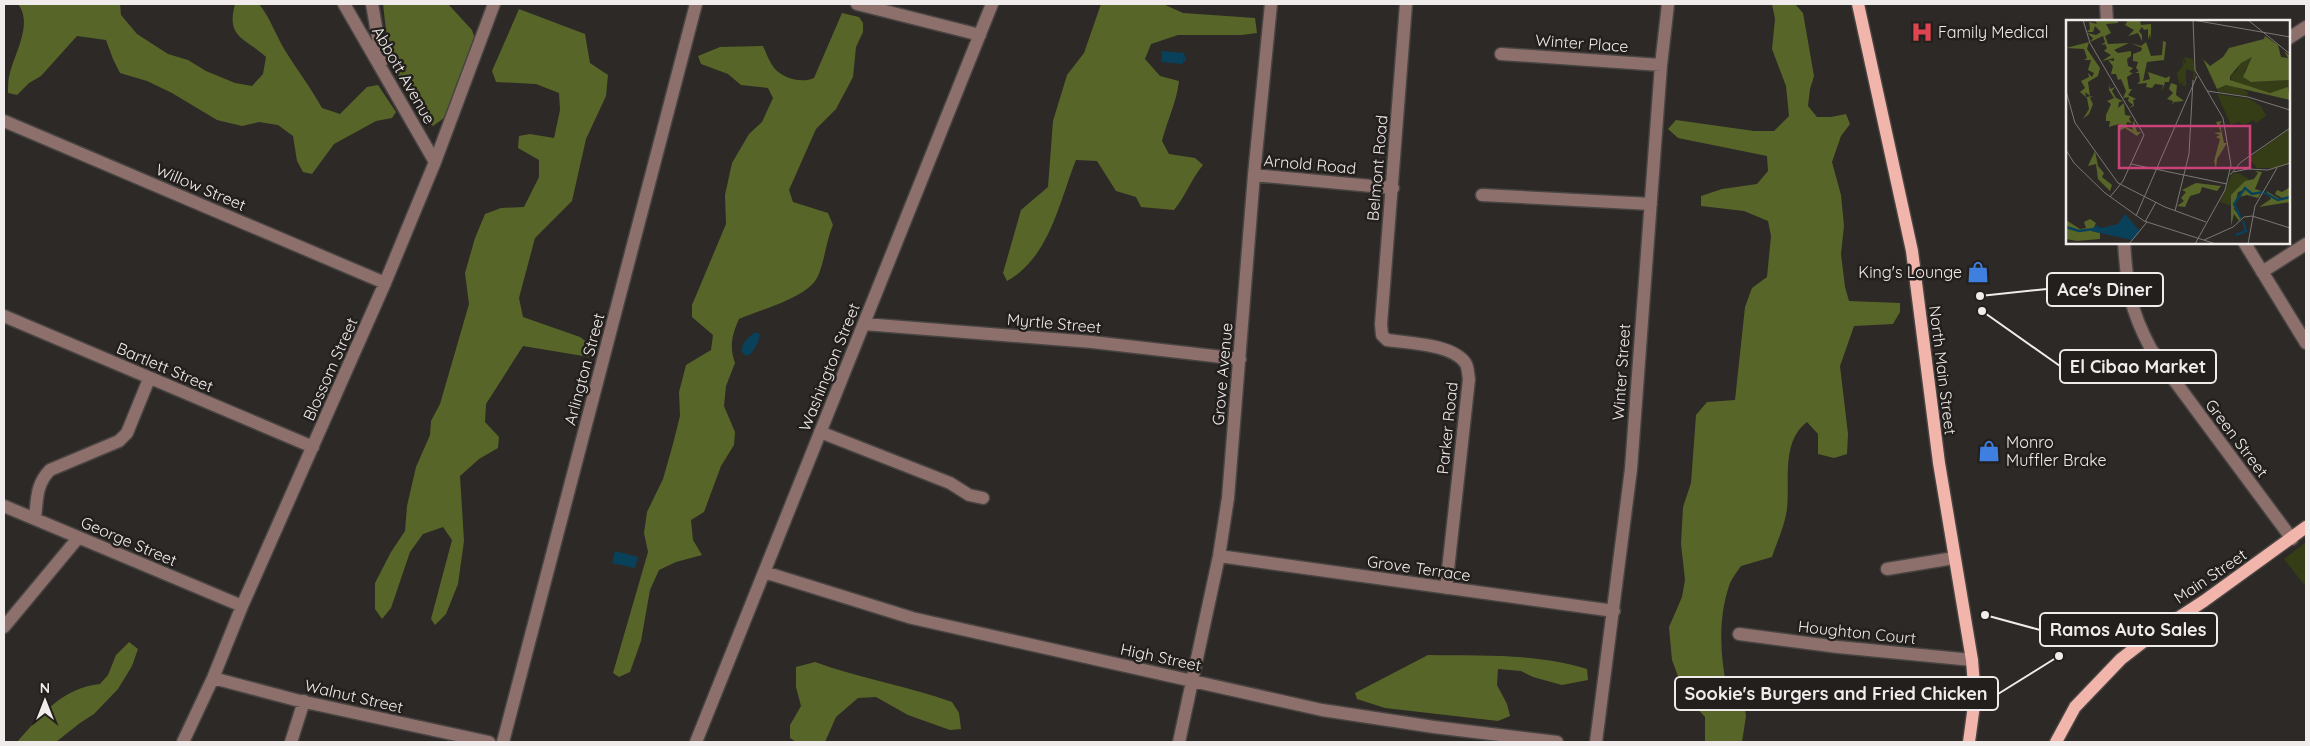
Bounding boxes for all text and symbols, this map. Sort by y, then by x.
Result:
hospital icon: Family Medical [1909,19,1935,45]
inset map [2066,20,2290,244]
place label: Family Medical [1938,22,2048,42]
street label: Abbott Avenue [368,23,440,127]
street label: Winter Place [1535,30,1629,56]
street label: Belmont Road [1362,114,1392,222]
street label: Arnold Road [1263,150,1357,178]
street label: Willow Street [153,159,249,215]
shop icon: King's Lounge [1965,259,1991,285]
place label: King's Lounge [1858,262,1962,282]
callout: Ace's Diner [2047,273,2163,306]
text: Ace's Diner [2057,278,2153,301]
street label: Washington Street [794,300,864,434]
street label: North Main Street [1925,304,1961,436]
street label: Myrtle Street [1006,309,1102,337]
street label: Arlington Street [559,311,609,427]
street label: Blossom Street [298,314,362,424]
street label: Grove Avenue [1208,322,1236,426]
street label: Winter Street [1608,323,1634,421]
street label: Bartlett Street [114,338,216,396]
callout: El Cibao Market [2060,350,2216,383]
text: El Cibao Market [2070,355,2206,378]
street label: Parker Road [1432,381,1462,475]
street label: Green Street [2201,395,2273,481]
place label: Monro Muffler Brake [2006,432,2106,470]
shop icon: Monro Muffler Brake [1976,438,2002,464]
street label: George Street [78,512,180,570]
street label: Main Street [2170,544,2250,608]
street label: Grove Terrace [1366,551,1472,585]
callout: Ramos Auto Sales [2040,613,2217,646]
street label: Houghton Court [1797,616,1917,648]
text: Ramos Auto Sales [2050,618,2207,641]
street label: High Street [1119,639,1203,675]
street label: Walnut Street [303,675,405,717]
north arrow [20,676,70,726]
callout: Sookie's Burgers and Fried Chicken [1675,677,1998,710]
text: N [40,679,50,697]
text: Sookie's Burgers and Fried Chicken [1684,682,1988,705]

